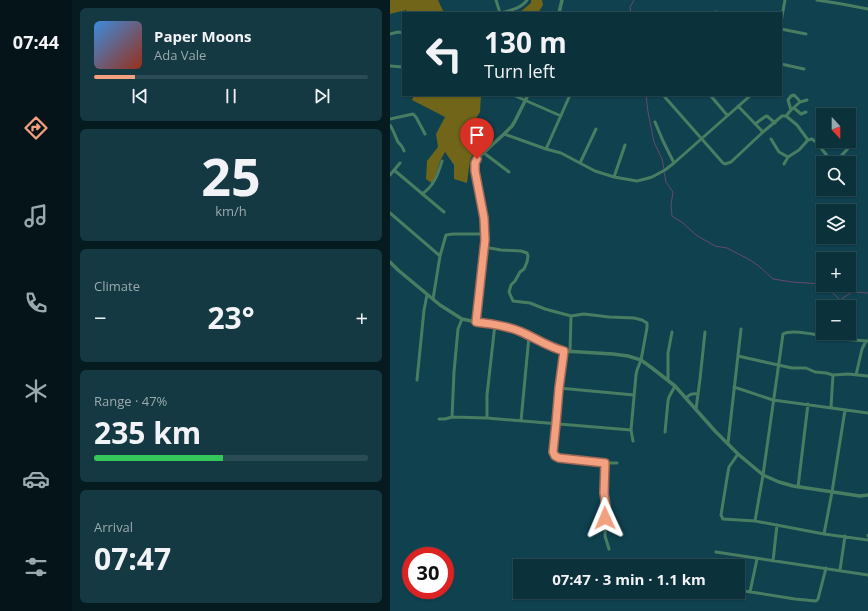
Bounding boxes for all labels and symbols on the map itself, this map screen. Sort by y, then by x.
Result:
north arrow [816,108,856,148]
pin [460,118,494,159]
position arrow [584,497,626,539]
speed limit sign: 30 [402,547,454,599]

